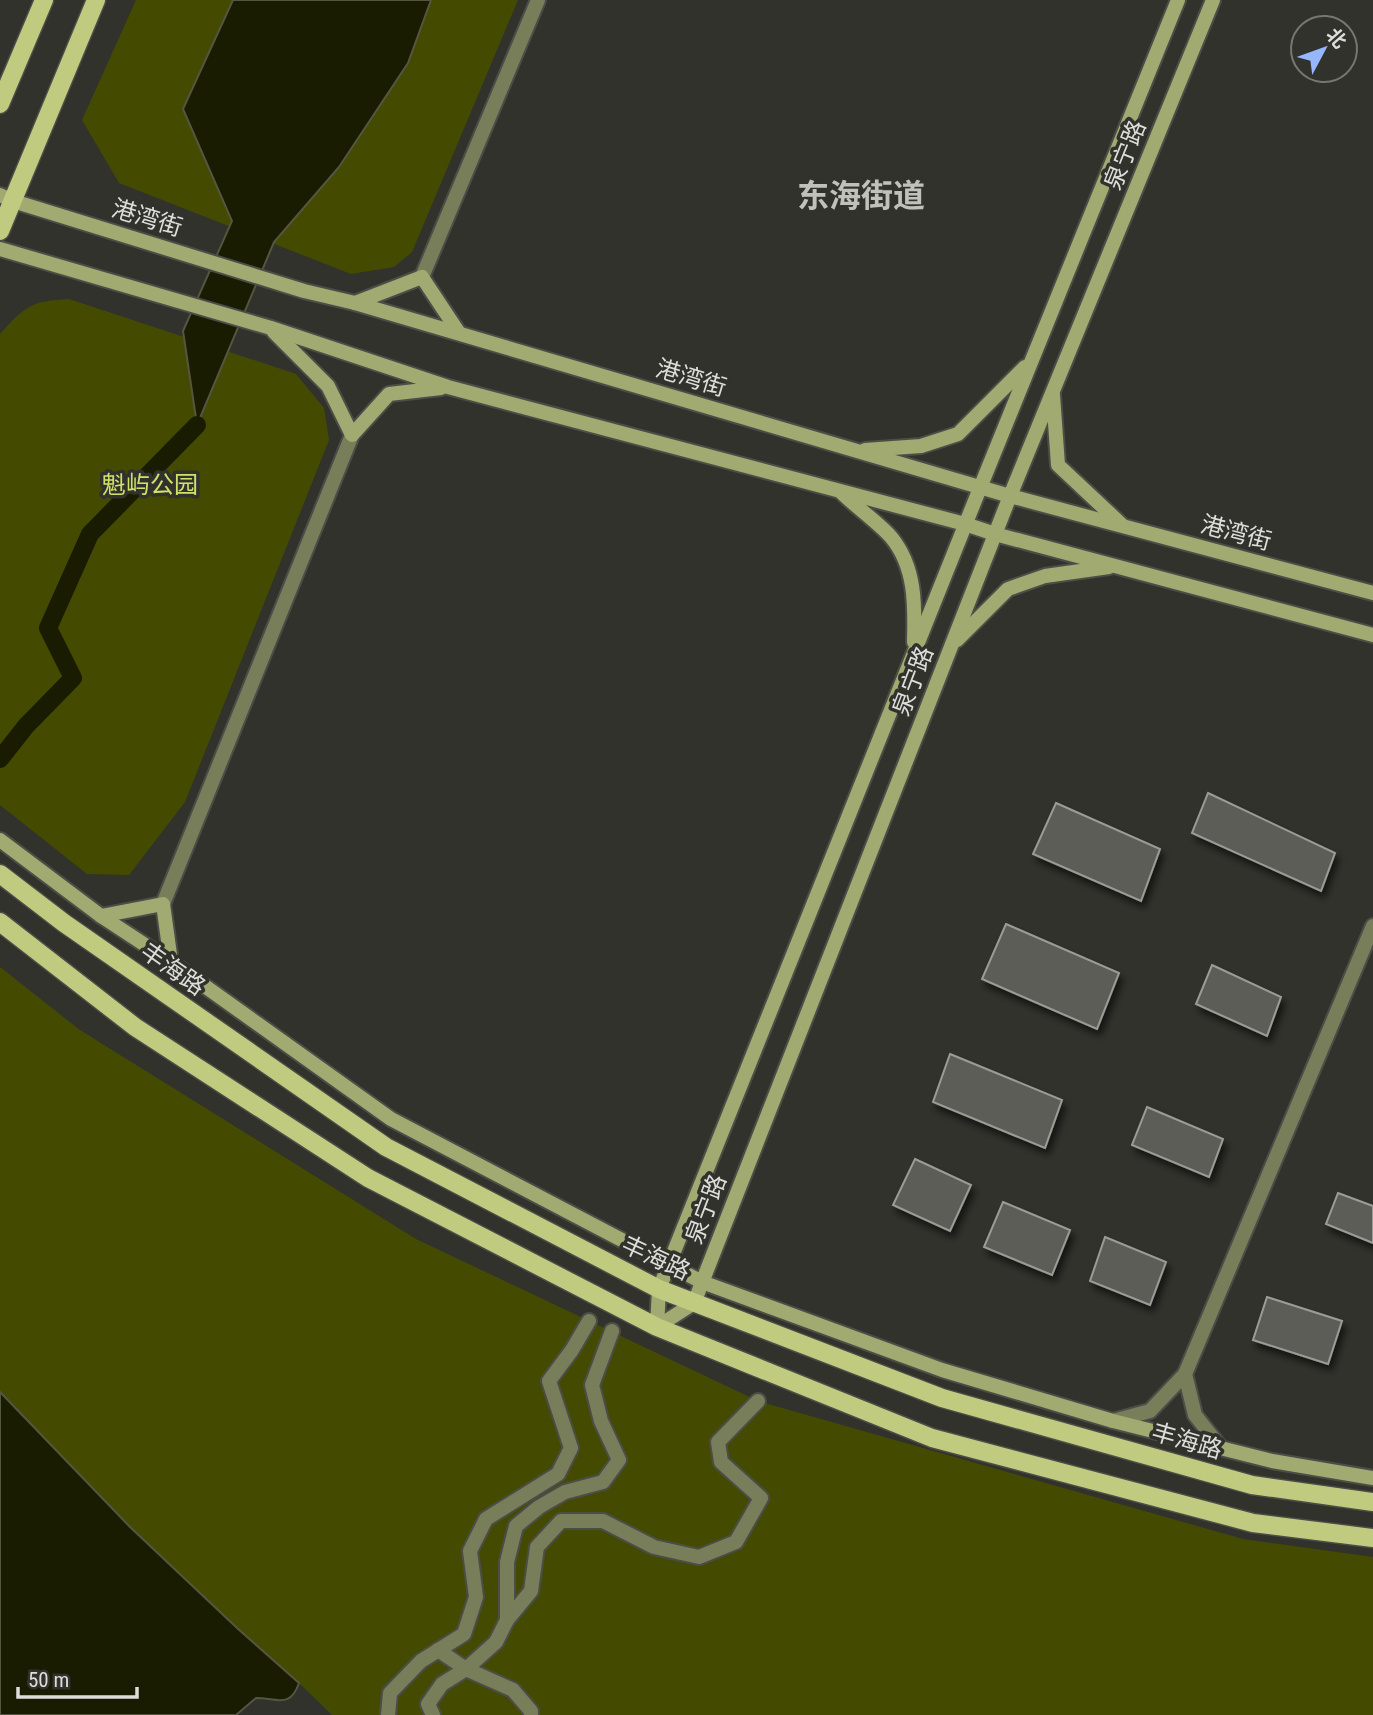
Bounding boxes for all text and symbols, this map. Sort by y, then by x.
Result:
north arrow [1289,14,1359,84]
text: 北 [1322,23,1351,53]
street label: 泉宁路 [1099,116,1151,194]
district label: 东海街道 [797,177,925,215]
street label: 港湾街 [108,194,186,242]
street label: 港湾街 [652,354,730,402]
park label: 魁屿公园 [102,471,198,499]
street label: 港湾街 [1198,510,1274,556]
street label: 泉宁路 [887,642,939,720]
street label: 丰海路 [135,937,211,1001]
street label: 泉宁路 [680,1170,732,1248]
street label: 丰海路 [617,1230,695,1286]
street label: 丰海路 [1149,1418,1225,1464]
scale bar [18,1656,136,1700]
text: 50 m [28,1668,69,1692]

